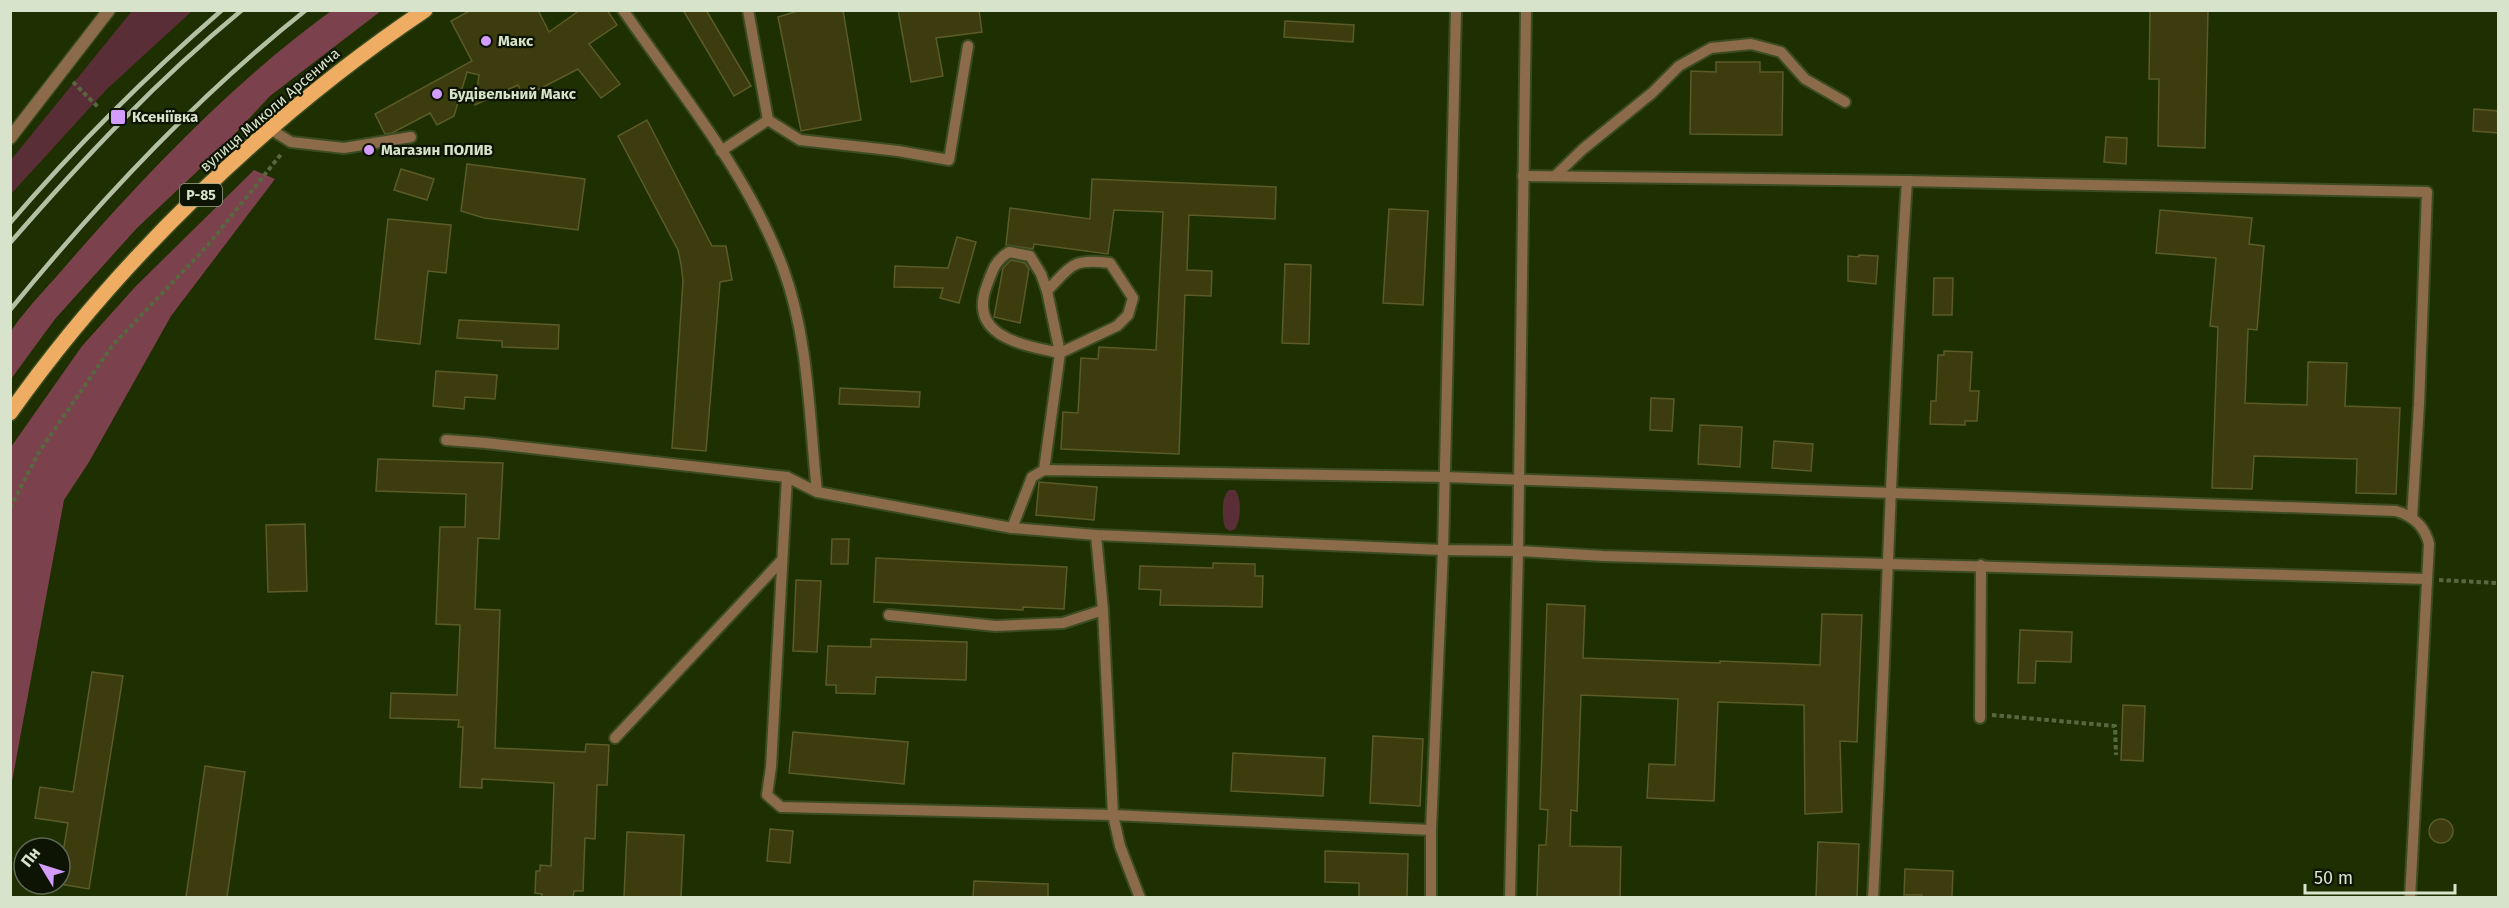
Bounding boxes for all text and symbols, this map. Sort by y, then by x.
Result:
place label: Макс [498,32,534,50]
marker: Макс [479,34,493,48]
street label: вулиця Миколи Арсенича [196,44,344,176]
place label: Будівельний Макс [449,85,577,103]
marker: Будівельний Макс [430,87,444,101]
marker: Ксеніївка [109,108,127,126]
place label: Ксеніївка [132,108,198,126]
place label: Магазин ПОЛИВ [381,141,493,159]
marker: Магазин ПОЛИВ [362,143,376,157]
road number: Р-85 [180,184,222,206]
north arrow [12,836,72,896]
text: Пн [17,843,44,871]
scale bar [2305,857,2455,895]
text: 50 m [2314,867,2353,889]

